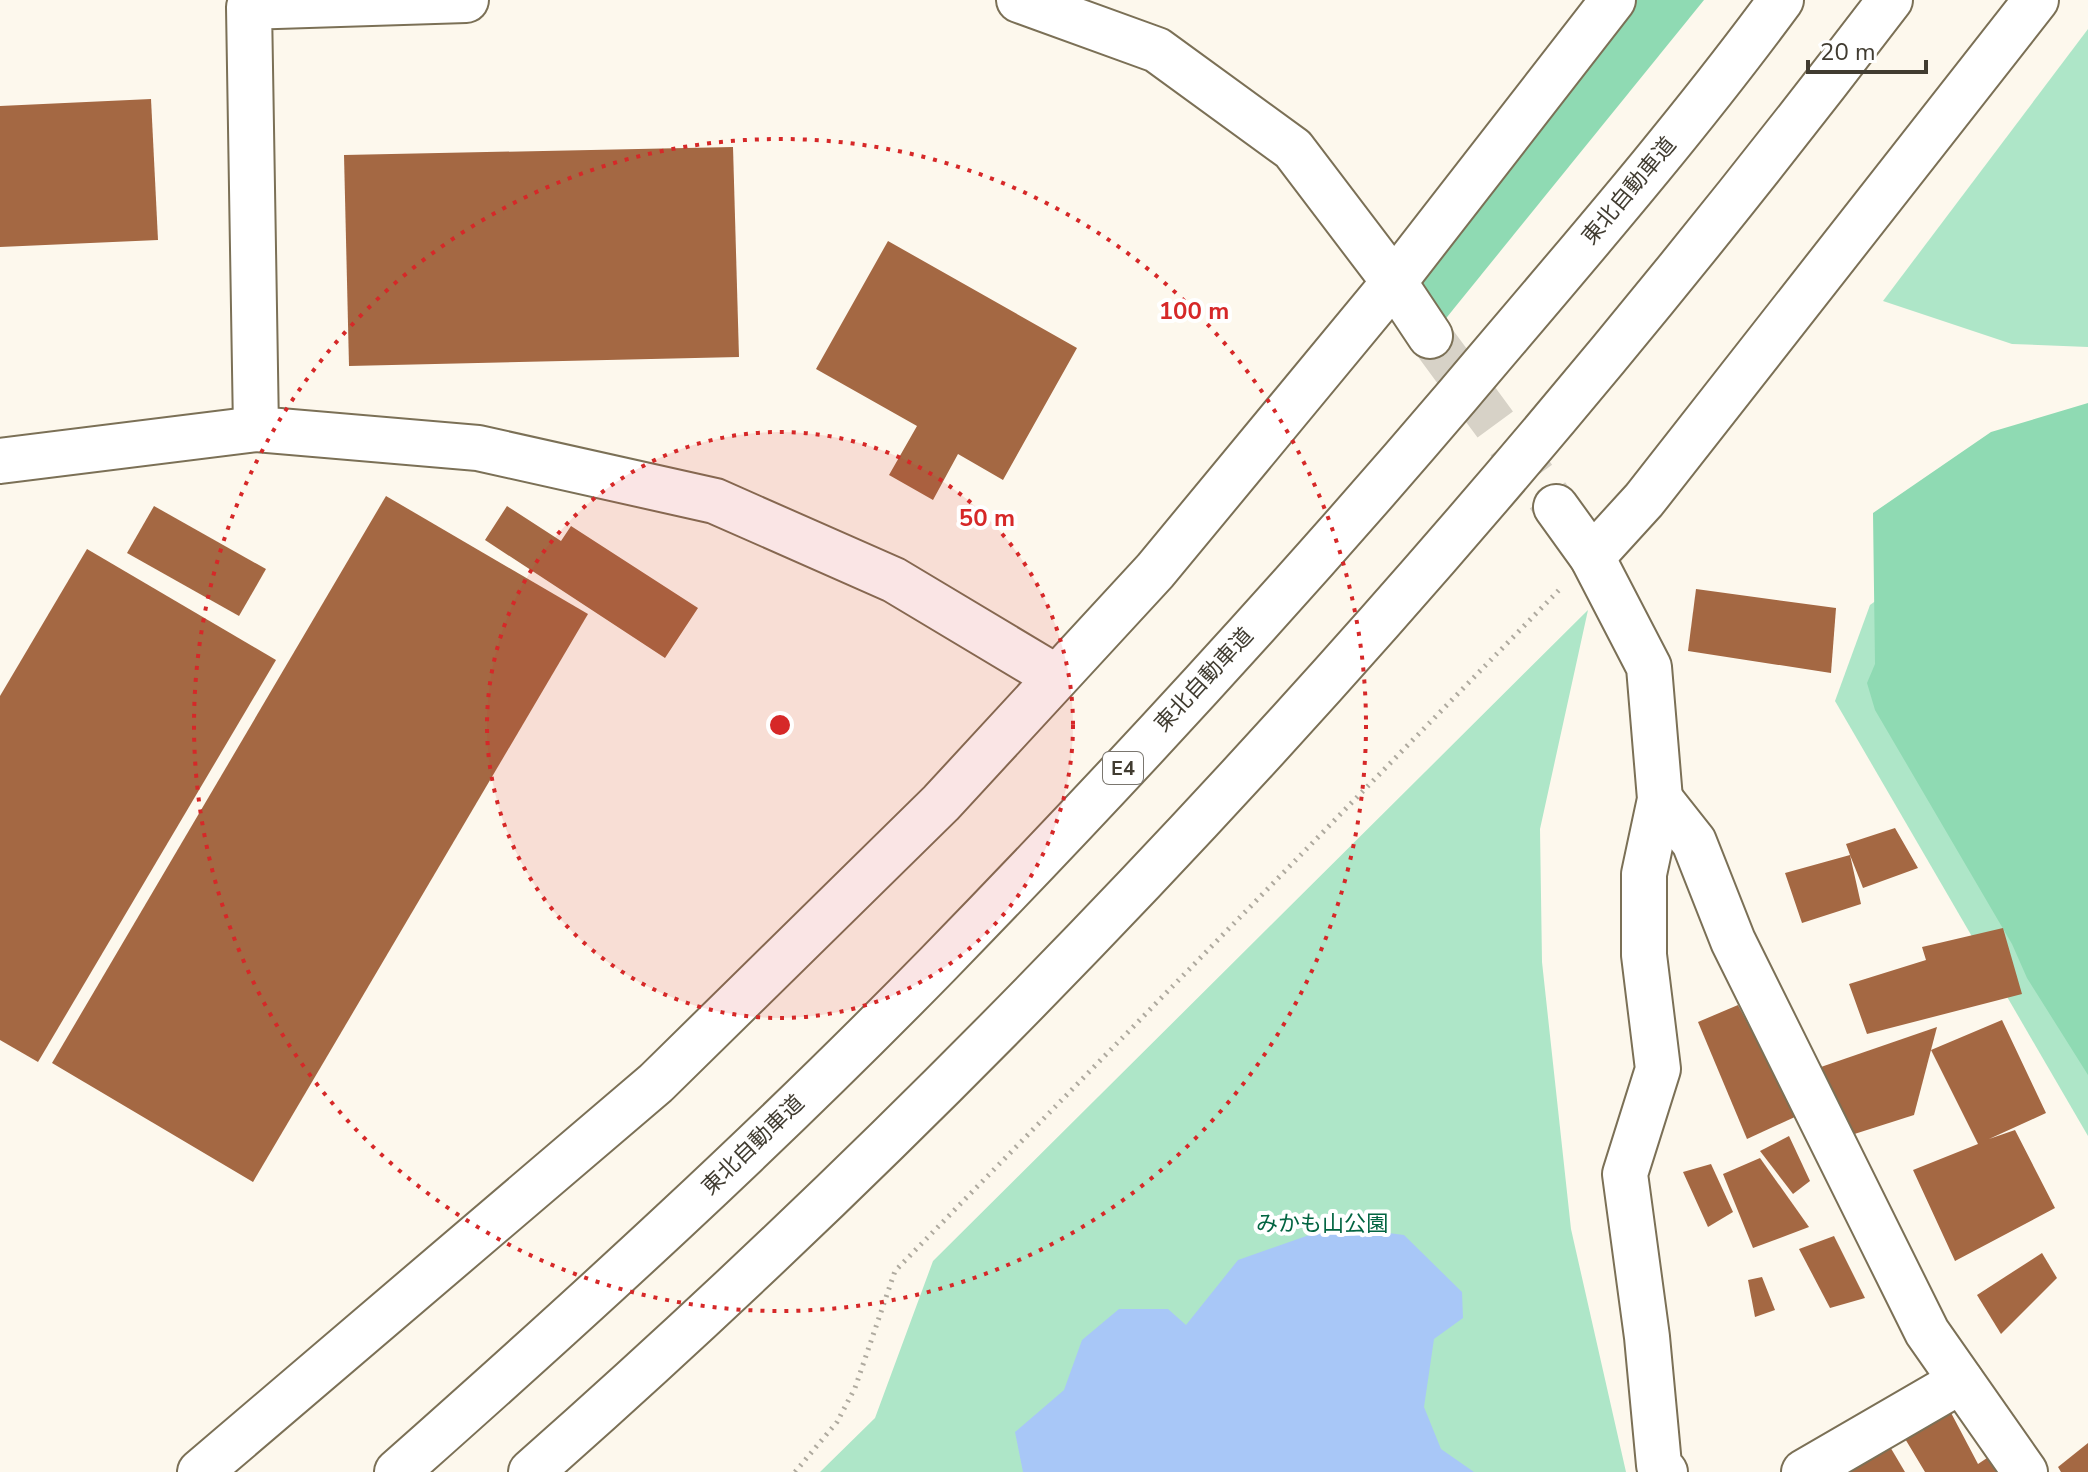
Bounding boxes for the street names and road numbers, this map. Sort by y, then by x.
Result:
street label: 東北自動車道 [1575,131,1683,251]
street label: 東北自動車道 [1148,621,1260,739]
road number: E4 [1103,752,1143,784]
street label: 東北自動車道 [695,1088,811,1202]

